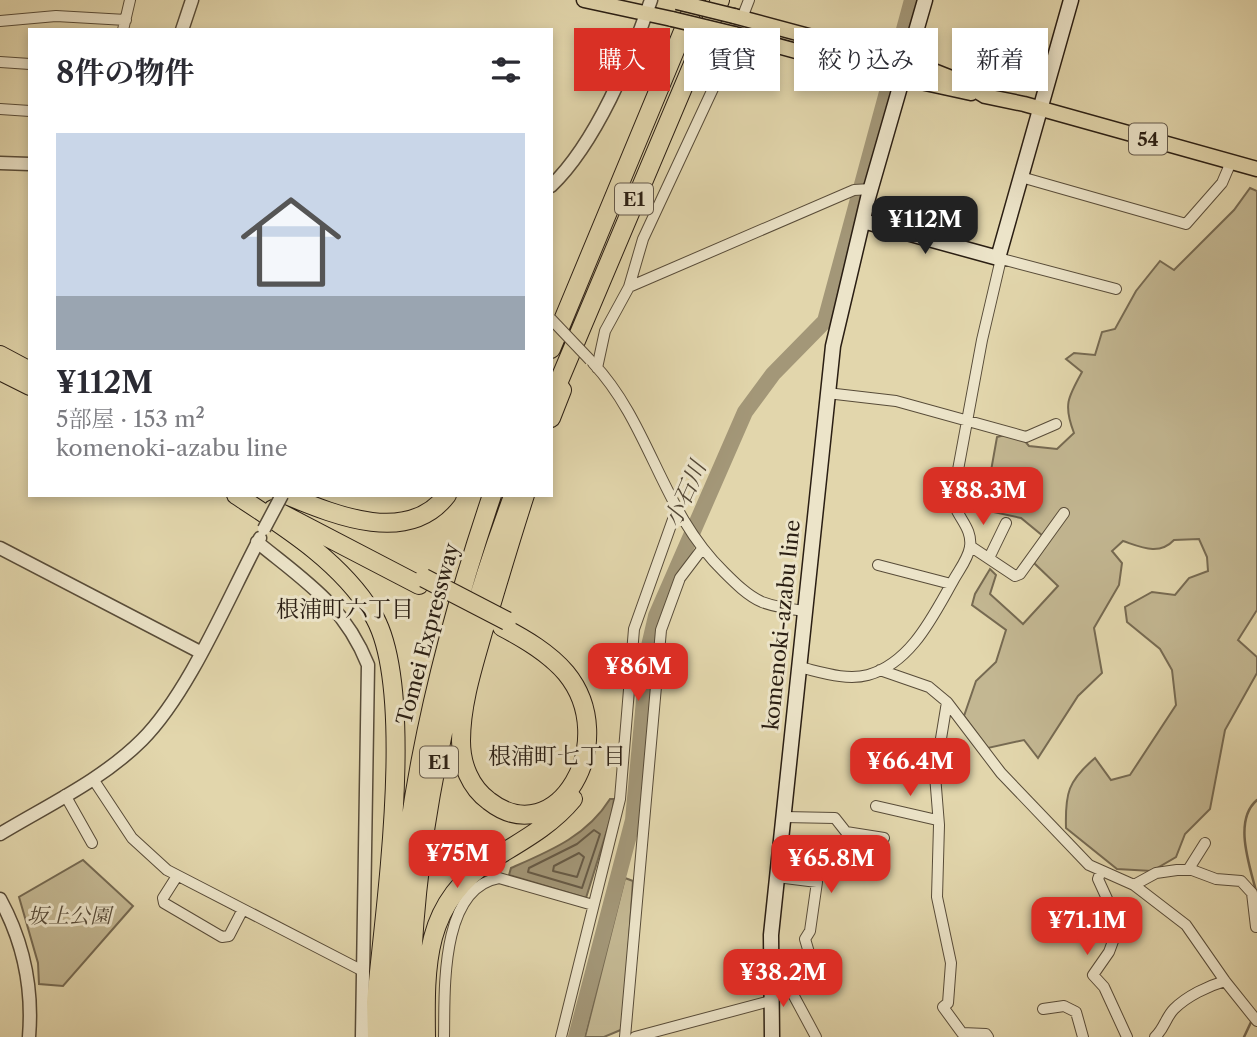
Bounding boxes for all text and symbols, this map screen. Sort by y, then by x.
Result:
chip: 購入 [574,28,670,91]
chip: 賃貸 [684,28,780,91]
chip: 絞り込み [794,28,938,91]
chip: 新着 [952,28,1048,91]
icon: filters [487,51,525,89]
text: 8件の物件 [56,54,194,91]
road number: 54 [1129,124,1167,154]
icon: home [228,179,354,305]
road number: E1 [615,183,653,214]
pin: ¥112M [876,196,974,256]
text: ¥112M [888,205,962,233]
text: ¥112M [56,364,153,401]
text: 5部屋 · 153 m² [56,405,205,433]
text: komenoki-azabu line [56,434,288,462]
water label: 小石川 [658,454,713,531]
pin: ¥88.3M [926,468,1040,527]
text: ¥88.3M [939,476,1027,504]
street label: komenoki-azabu line [758,519,805,731]
street label: Tomei Expressway [391,540,464,727]
district label: 根浦町六丁目 [276,595,414,623]
pin: ¥86M [597,644,679,703]
text: ¥86M [604,652,672,680]
pin: ¥66.4M [853,738,967,798]
district label: 根浦町七丁目 [488,742,626,770]
road number: E1 [420,747,458,778]
text: ¥66.4M [866,747,954,775]
pin: ¥75M [416,830,498,890]
pin: ¥65.8M [774,836,888,895]
text: ¥75M [425,839,489,867]
text: ¥65.8M [787,844,875,872]
pin: ¥71.1M [1030,898,1144,957]
park label: 坂上公園 [27,903,114,928]
text: ¥71.1M [1047,906,1127,934]
pin: ¥38.2M [726,950,840,1009]
text: ¥38.2M [739,958,827,986]

